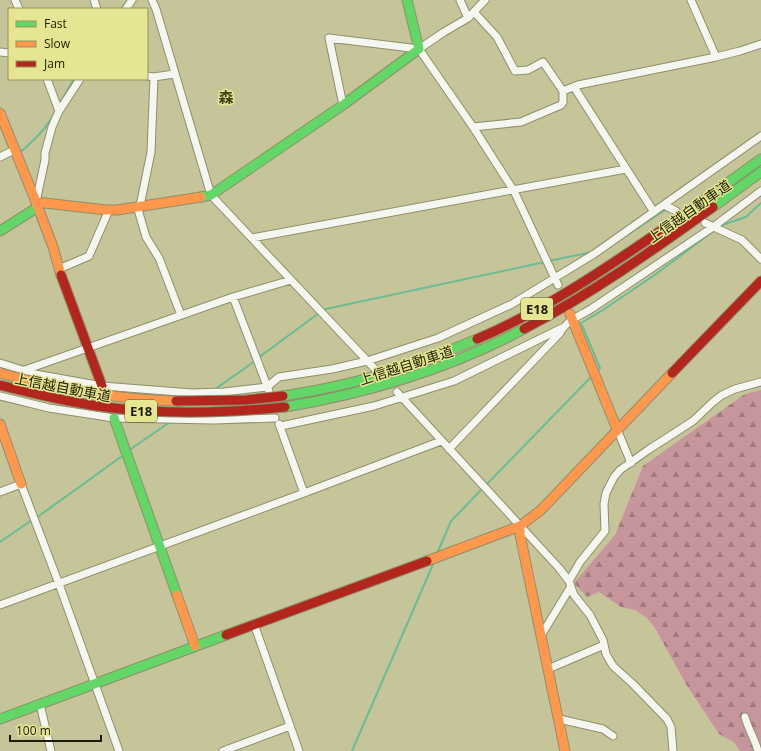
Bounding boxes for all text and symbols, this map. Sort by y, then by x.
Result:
legend [8,8,148,80]
text: Fast [44,15,67,32]
text: Slow [44,35,71,52]
text: Jam [43,55,65,72]
district label: 森 [218,87,234,107]
street label: 上信越自動車道 [643,175,735,247]
road number: E18 [521,298,553,320]
street label: 上信越自動車道 [356,341,456,389]
street label: 上信越自動車道 [13,368,113,406]
road number: E18 [125,400,157,422]
scale bar [10,717,101,743]
text: 100 m [16,722,51,739]

